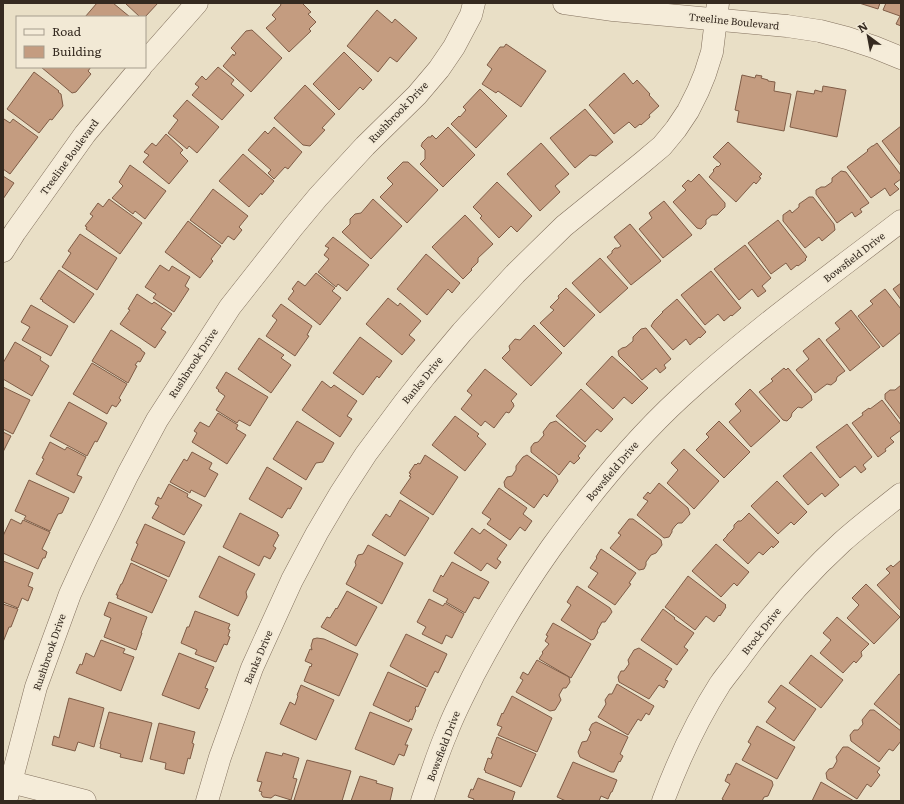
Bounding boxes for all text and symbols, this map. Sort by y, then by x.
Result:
street label: Treeline Boulevard [688,8,780,33]
legend [16,16,146,68]
north arrow [848,16,888,56]
text: N [854,17,870,36]
text: Road [52,22,82,40]
text: Building [52,42,102,60]
street label: Rushbrook Drive [364,77,431,146]
street label: Treeline Boulevard [36,115,101,198]
street label: Bowsfield Drive [820,228,888,285]
street label: Rushbrook Drive [164,325,221,401]
street label: Banks Drive [398,353,445,407]
street label: Bowsfield Drive [582,437,641,504]
street label: Brock Drive [737,604,784,658]
street label: Rushbrook Drive [28,611,69,692]
street label: Banks Drive [239,627,276,686]
street label: Bowsfield Drive [422,708,463,783]

